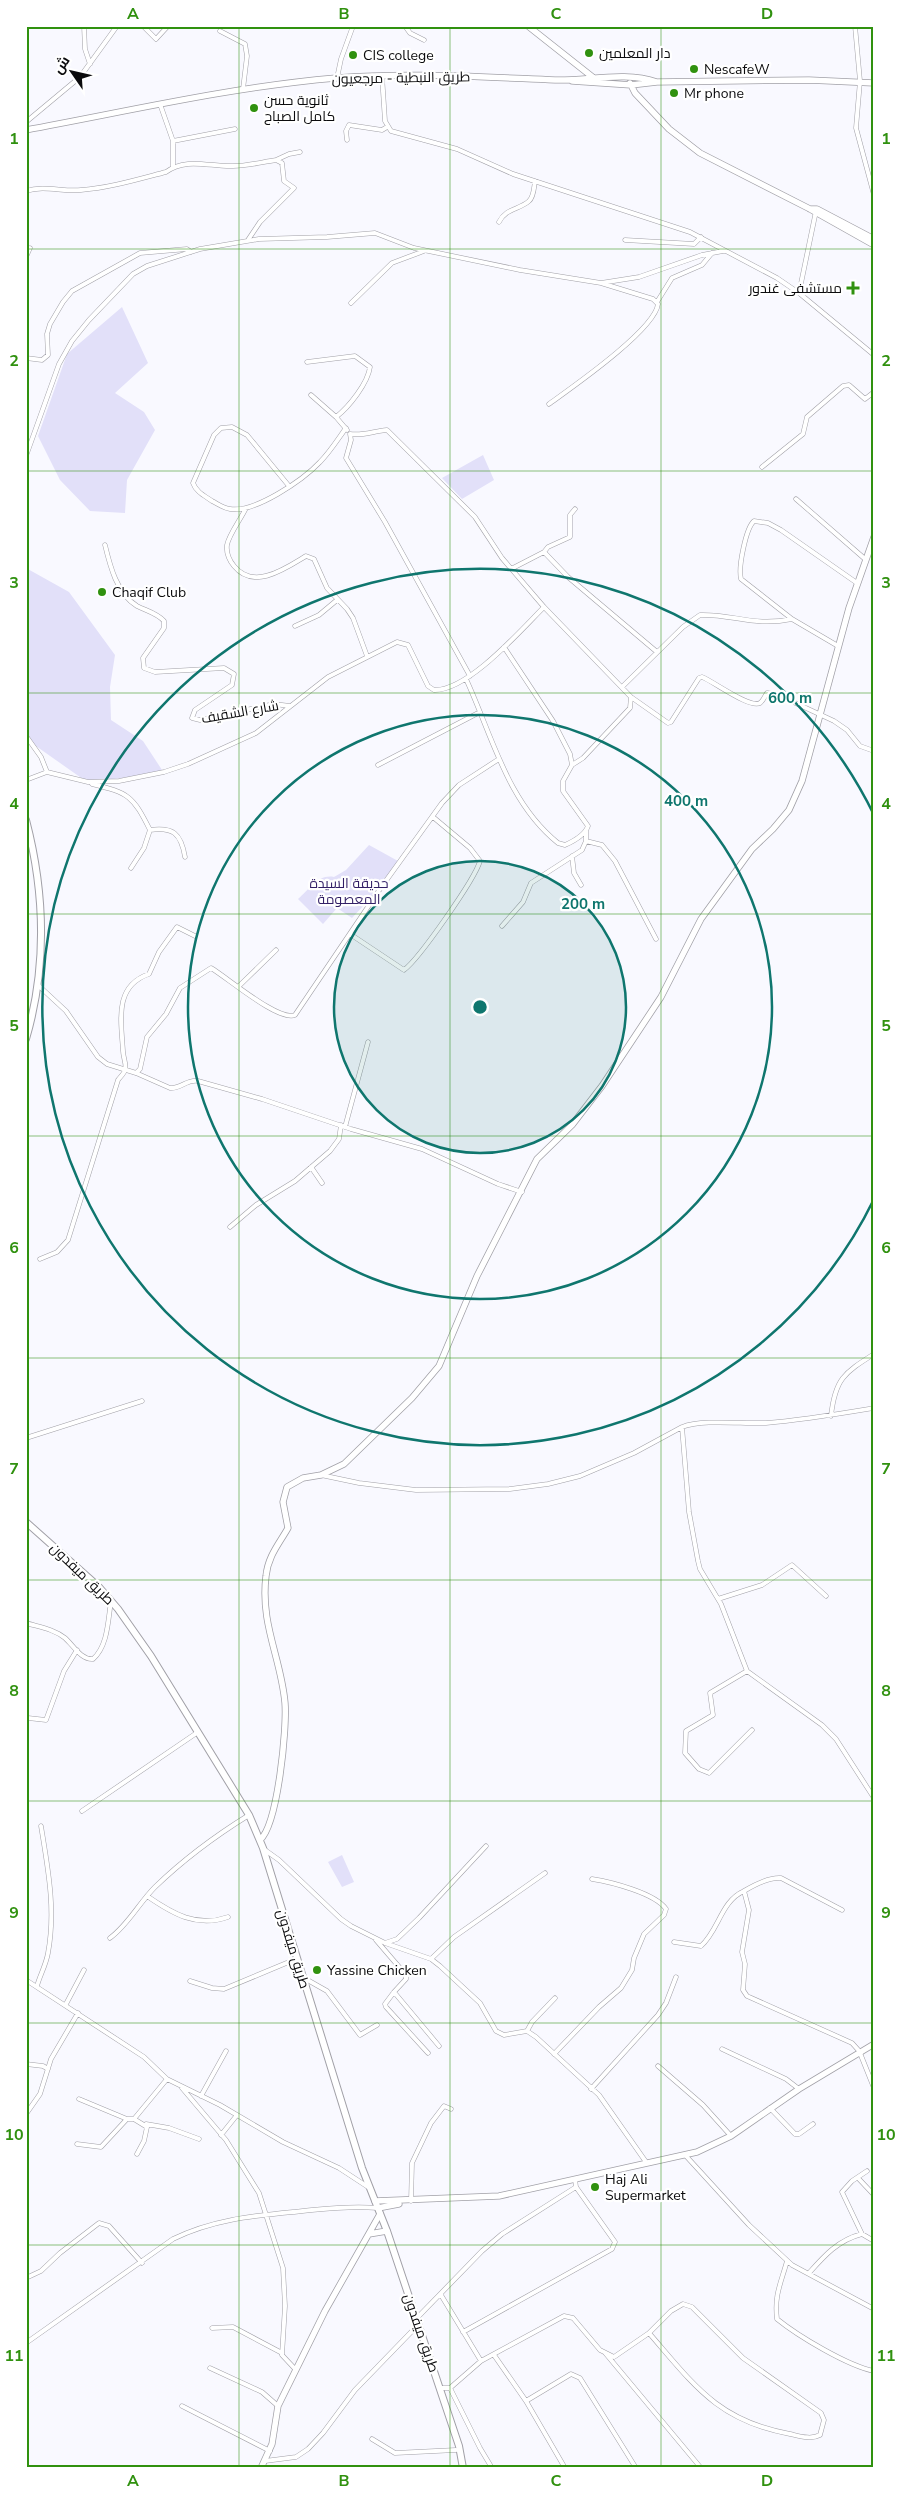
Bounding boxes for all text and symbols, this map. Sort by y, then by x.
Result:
text: A [127,3,139,25]
text: B [338,3,350,25]
text: C [551,3,562,25]
text: D [761,3,773,25]
place label: دار المعلمين [599,44,670,63]
place label: CIS college [363,46,434,65]
marker: دار المعلمين [583,47,595,59]
north arrow [48,48,98,98]
marker: CIS college [347,49,359,61]
text: ش [49,52,75,78]
place label: NescafeW [704,60,770,79]
marker: NescafeW [688,63,700,75]
street label: طريق النبطية - مرجعيون [332,67,470,89]
place label: Mr phone [684,84,744,103]
marker: Mr phone [668,87,680,99]
place label: ثانوية حسن كامل الصباح [264,91,335,126]
marker: ثانوية حسن كامل الصباح [248,102,260,114]
text: 1 [9,128,19,150]
text: 1 [881,128,891,150]
place label: مستشفى غندور [748,279,842,298]
marker: مستشفى غندور [846,281,860,295]
text: 2 [9,350,19,372]
text: 2 [881,350,891,372]
text: 3 [9,572,19,594]
text: 3 [881,572,891,594]
place label: Chaqif Club [112,583,186,602]
marker: Chaqif Club [96,586,108,598]
text: 600 m [768,688,812,708]
street label: شارع الشقيف [200,696,280,728]
text: 400 m [664,791,708,811]
text: 4 [9,793,19,815]
text: 4 [881,793,891,815]
park label: حديقة السيدة المعصومة [309,874,389,909]
text: 200 m [561,894,605,914]
centre of rings [471,998,489,1016]
text: 5 [9,1015,19,1037]
text: 5 [881,1015,891,1037]
text: 6 [9,1237,19,1259]
text: 6 [881,1237,891,1259]
text: 7 [9,1458,19,1480]
text: 7 [881,1458,891,1480]
street label: طريق ميفدون [46,1539,118,1609]
text: 8 [9,1680,19,1702]
text: 8 [881,1680,891,1702]
text: 9 [9,1902,19,1924]
text: 9 [881,1902,891,1924]
street label: طريق ميفدون [272,1907,314,1991]
place label: Yassine Chicken [326,1961,427,1980]
marker: Yassine Chicken [311,1964,323,1976]
text: 10 [4,2124,24,2146]
text: 10 [876,2124,896,2146]
place label: Haj Ali Supermarket [605,2170,686,2205]
marker: Haj Ali Supermarket [589,2181,601,2193]
street label: طريق ميفدون [399,2291,443,2375]
text: 11 [4,2345,24,2367]
text: 11 [876,2345,896,2367]
text: A [127,2470,139,2492]
text: B [338,2470,350,2492]
text: C [551,2470,562,2492]
text: D [761,2470,773,2492]

